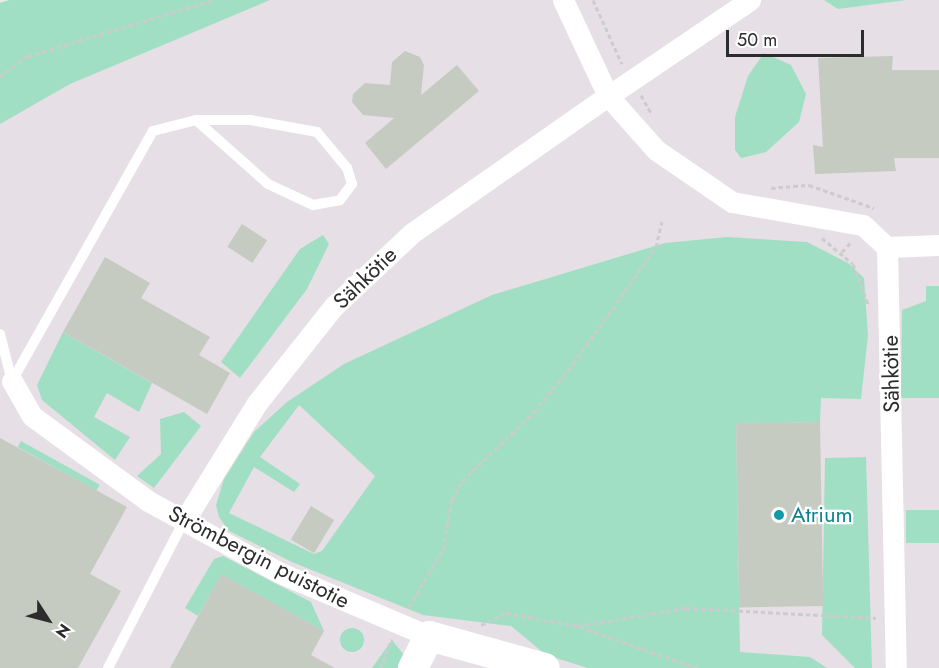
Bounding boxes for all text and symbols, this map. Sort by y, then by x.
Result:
scale bar [729,18,867,56]
text: 50 m [737,27,777,53]
street label: Sähkötie [328,241,402,315]
street label: Sähkötie [877,335,905,413]
street label: Strömbergin puistotie [164,500,354,614]
place label: Atrium [791,502,853,528]
marker: Atrium [772,508,786,522]
north arrow [18,590,78,650]
text: N [50,619,76,643]

